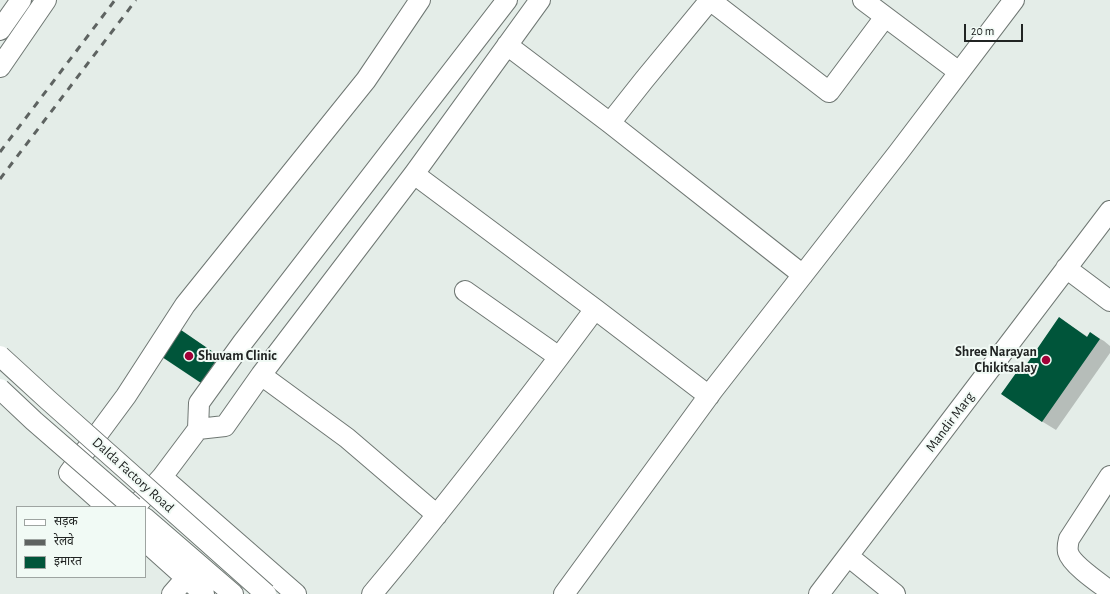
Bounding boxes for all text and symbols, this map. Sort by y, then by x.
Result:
scale bar [966,16,1025,42]
text: 20 m [971,25,994,37]
place label: Shree Narayan Chikitsalay [955,344,1037,376]
place label: Shuvam Clinic [198,348,277,364]
marker: Shuvam Clinic [183,350,195,362]
marker: Shree Narayan Chikitsalay [1040,354,1052,366]
street label: Mandir Marg [922,389,978,455]
street label: Dalda Factory Road [89,434,177,516]
legend [16,506,146,578]
text: सड़क [54,515,78,527]
text: रेलवे [54,535,74,547]
text: इमारत [54,555,82,567]

